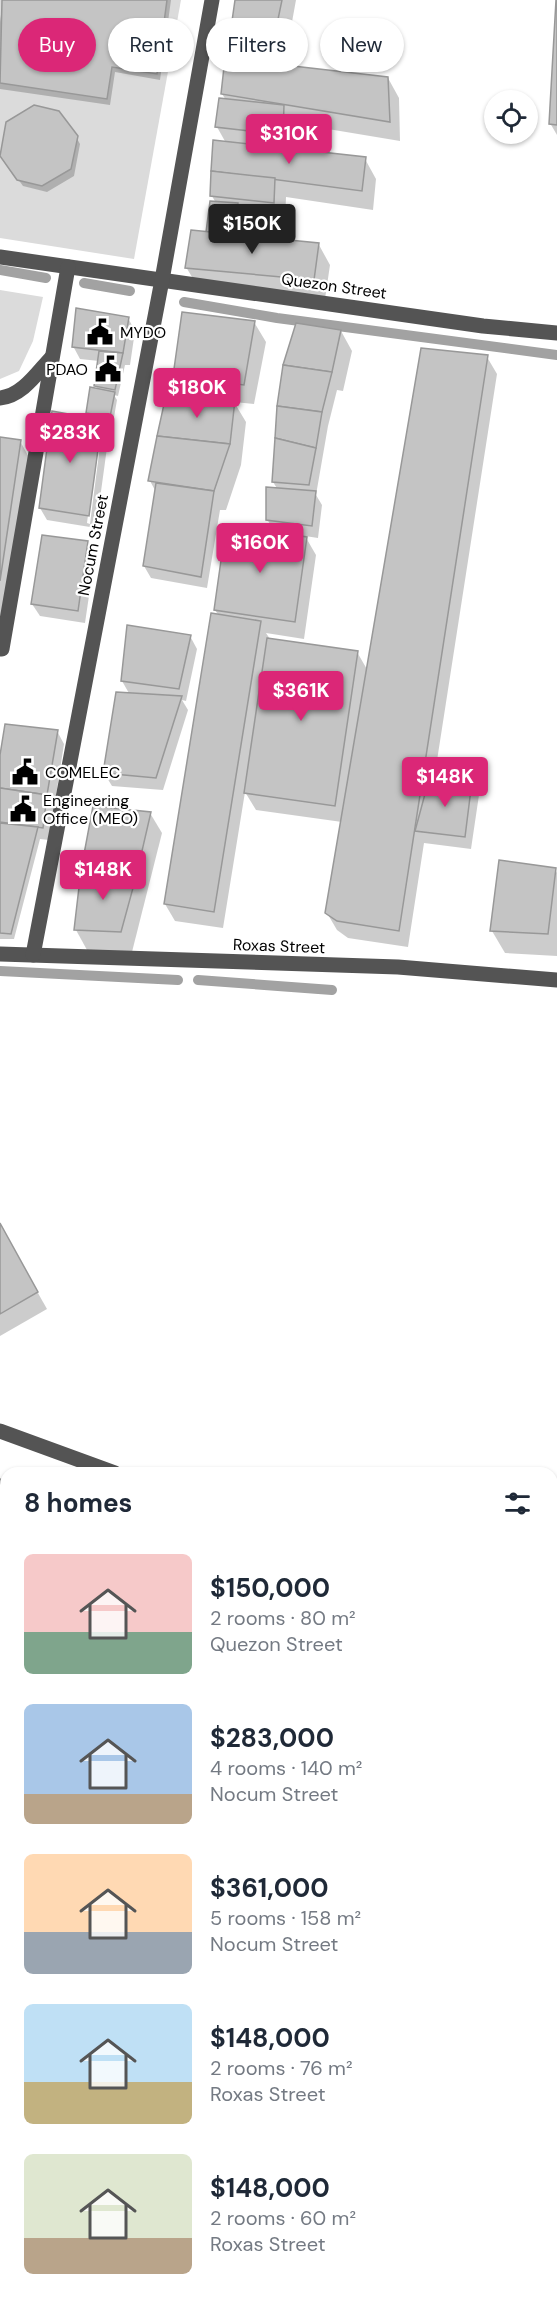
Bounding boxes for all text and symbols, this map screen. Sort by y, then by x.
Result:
chip: Buy [18,18,96,72]
chip: Rent [108,18,194,72]
chip: Filters [206,18,308,72]
chip: New [320,18,404,72]
map controls [484,90,538,144]
button: locate [484,90,538,144]
pin: $310K [247,114,331,165]
text: $310K [260,120,318,146]
pin: $150K [210,204,294,255]
text: $150K [223,210,281,236]
street label: Quezon Street [280,268,388,304]
public building icon: MYDO [85,317,115,347]
place label: MYDO [120,322,166,343]
public building icon: PDAO [93,354,123,384]
place label: PDAO [46,359,88,380]
pin: $180K [155,368,239,419]
text: $180K [167,374,227,400]
pin: $283K [28,413,112,464]
text: $283K [39,419,101,445]
street label: Nocum Street [73,493,113,597]
pin: $160K [218,523,302,574]
text: $160K [230,529,290,555]
pin: $361K [259,671,343,722]
text: $361K [272,677,330,703]
public building icon: COMELEC [10,757,40,787]
pin: $148K [403,757,487,808]
place label: COMELEC [45,762,120,783]
text: $148K [416,763,474,789]
place label: Engineering Office (MEO) [43,790,138,829]
public building icon: Engineering Office (MEO) [8,794,38,824]
pin: $148K [61,850,145,901]
text: $148K [74,856,132,882]
street label: Roxas Street [232,934,326,958]
text: 8 homes [24,1486,132,1520]
icon: filters [501,1487,534,1520]
text: $150,000 [210,1571,330,1605]
icon: home [72,1578,144,1650]
text: 2 rooms · 80 m² [210,1605,356,1631]
text: Quezon Street [210,1631,343,1657]
text: $283,000 [210,1721,334,1755]
icon: home [72,1728,144,1800]
text: 4 rooms · 140 m² [210,1755,362,1781]
text: Nocum Street [210,1781,338,1807]
text: $361,000 [210,1871,329,1905]
icon: home [72,1878,144,1950]
text: 5 rooms · 158 m² [210,1905,361,1931]
text: Nocum Street [210,1931,338,1957]
text: $148,000 [210,2021,330,2055]
icon: home [72,2028,144,2100]
text: 2 rooms · 76 m² [210,2055,353,2081]
text: Roxas Street [210,2081,326,2107]
text: $148,000 [210,2171,330,2205]
icon: home [72,2178,144,2250]
text: 2 rooms · 60 m² [210,2205,356,2231]
text: Roxas Street [210,2231,326,2257]

